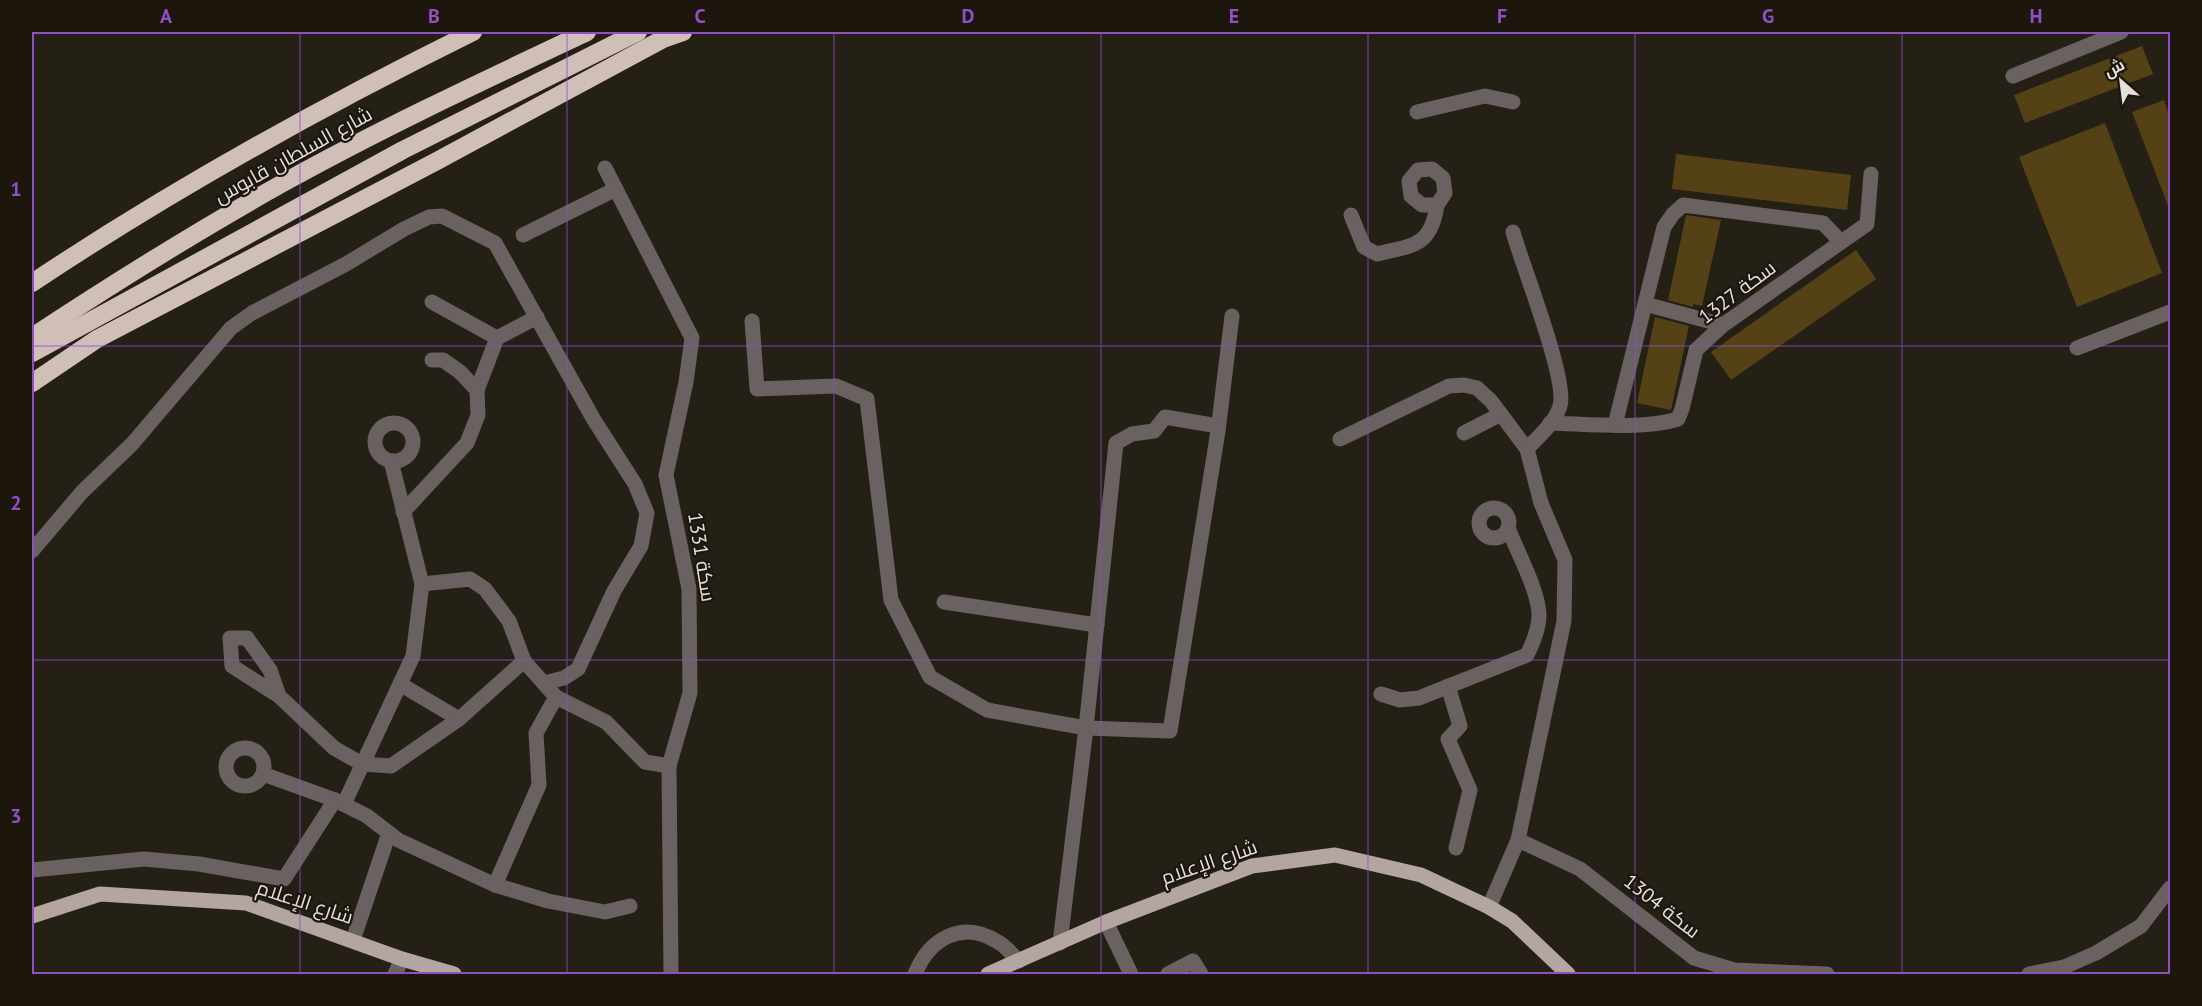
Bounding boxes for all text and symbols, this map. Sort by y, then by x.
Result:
text: A [160,3,173,29]
text: B [428,3,440,29]
text: C [694,3,706,29]
text: D [962,3,975,29]
text: E [1229,3,1239,29]
text: F [1497,3,1507,29]
text: G [1762,3,1774,29]
text: H [2029,3,2043,29]
north arrow [2091,51,2151,111]
text: ش [2100,54,2128,81]
street label: شارع السلطان قابوس [209,101,377,210]
text: 1 [10,176,22,202]
street label: سكة 1327 [1693,254,1781,330]
text: 2 [10,490,22,516]
street label: سكة 1331 [682,510,722,604]
text: 3 [10,803,22,829]
street label: شارع الإعلام [1157,833,1261,892]
street label: سكة 1304 [1618,868,1706,944]
street label: شارع الإعلام [253,874,357,931]

